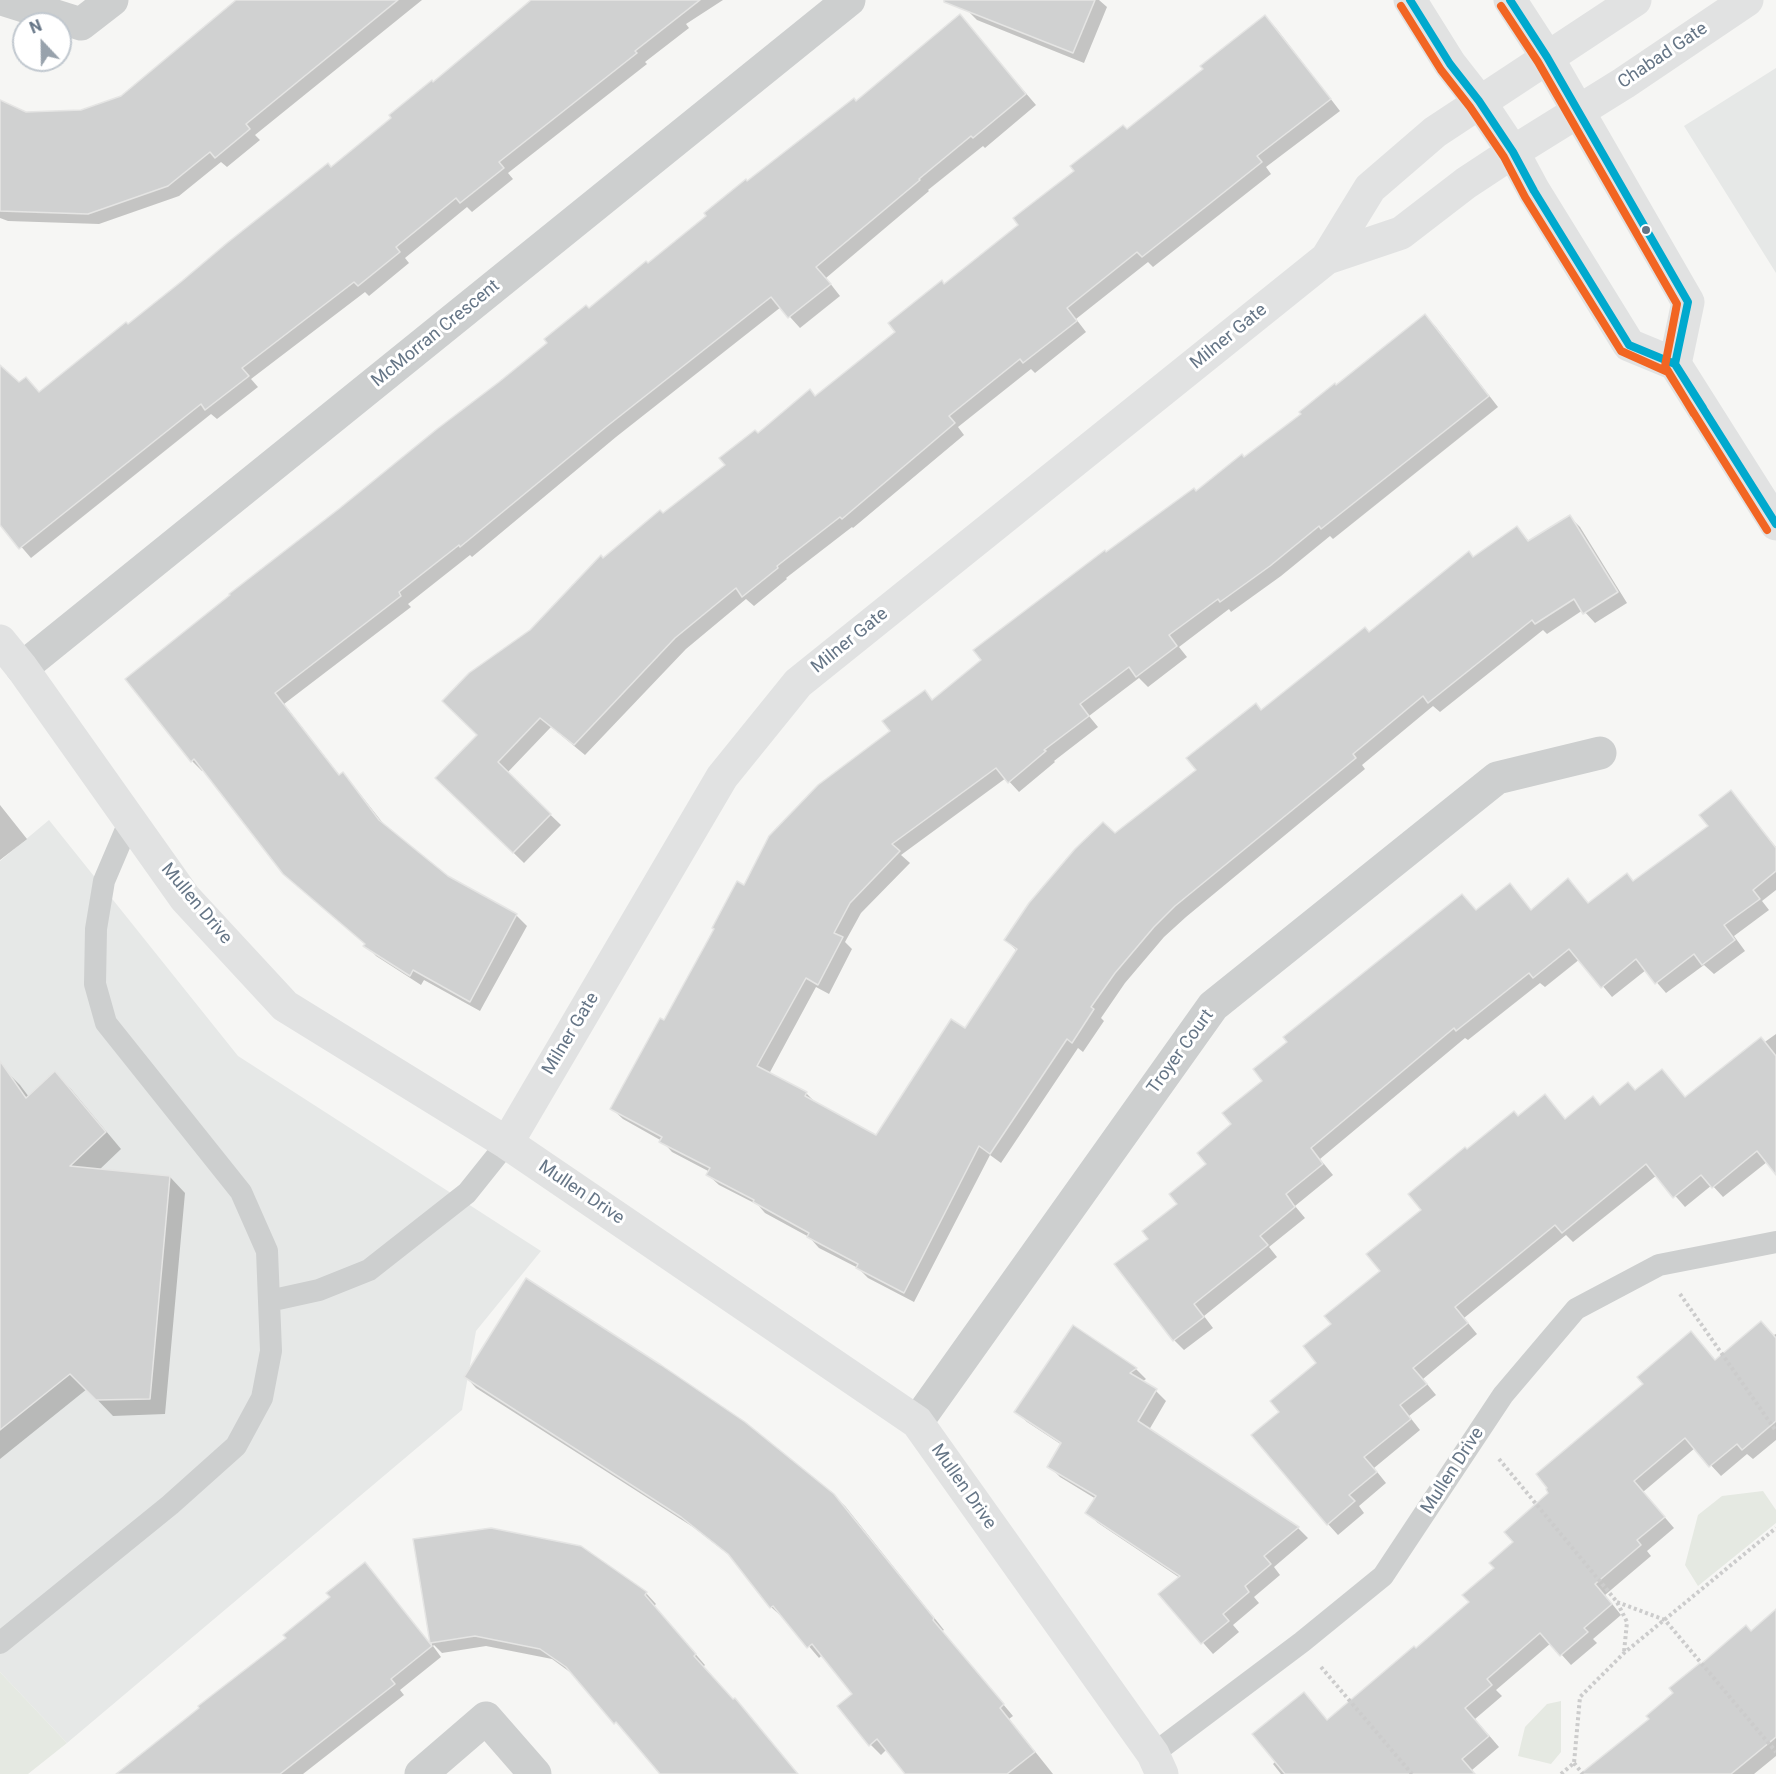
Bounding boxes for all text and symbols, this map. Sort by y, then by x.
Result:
north arrow [12,12,72,72]
text: N [27,16,45,38]
street label: Chabad Gate [1614,18,1712,94]
unlabelled marker [1640,224,1652,236]
street label: McMorran Crescent [368,276,504,392]
street label: Milner Gate [1186,300,1272,374]
street label: Milner Gate [807,604,893,678]
street label: Mullen Drive [156,859,236,949]
street label: Milner Gate [538,989,604,1079]
street label: Troyer Court [1143,1006,1219,1098]
street label: Mullen Drive [534,1156,628,1230]
street label: Mullen Drive [1417,1424,1489,1518]
street label: Mullen Drive [926,1440,1000,1534]

